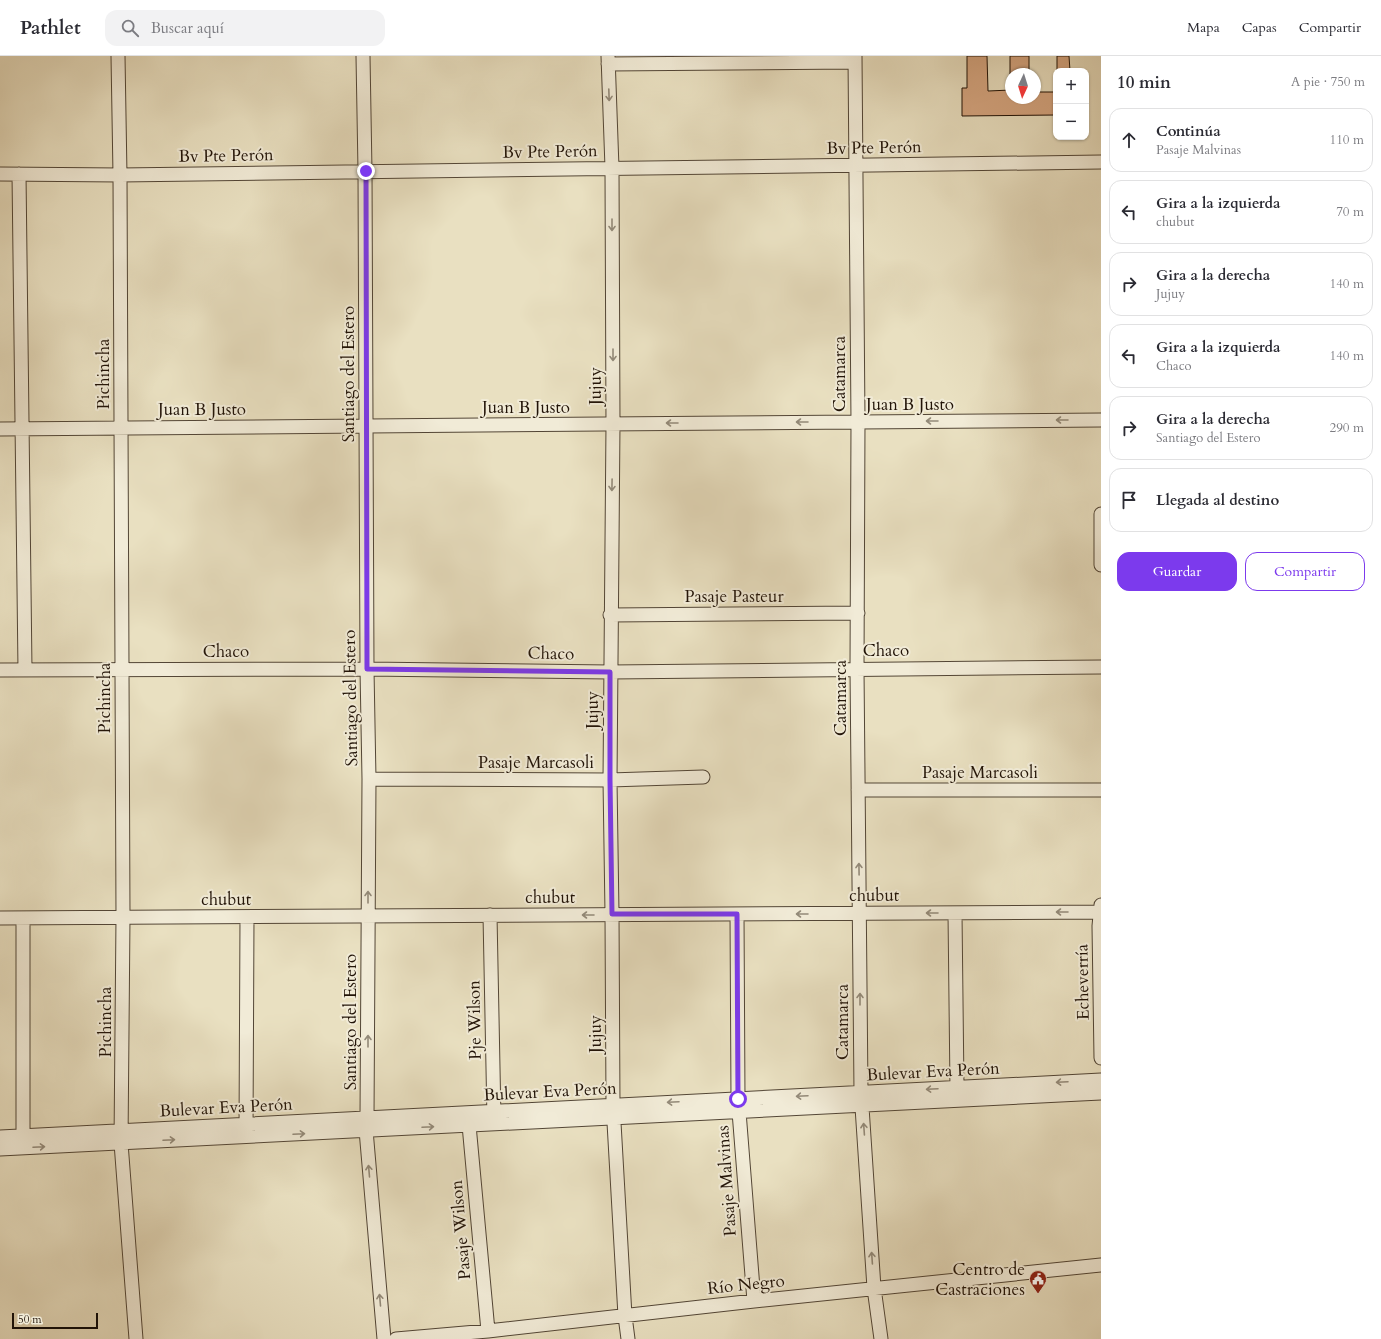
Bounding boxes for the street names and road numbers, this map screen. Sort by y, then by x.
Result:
street label: Bv Pte Perón [826,135,922,160]
street label: Bv Pte Perón [502,139,598,164]
street label: Bv Pte Perón [178,143,274,168]
street label: Santiago del Estero [337,306,360,442]
street label: Catamarca [828,335,851,412]
street label: Pichincha [92,338,115,409]
street label: Jujuy [584,367,607,408]
street label: Juan B Justo [863,393,954,416]
street label: Juan B Justo [479,396,570,419]
street label: Juan B Justo [155,398,246,421]
street label: Pasaje Pasteur [684,585,784,608]
street label: Santiago del Estero [338,629,363,766]
street label: Chaco [863,639,909,662]
street label: Chaco [203,640,249,663]
street label: Chaco [527,642,575,665]
street label: Catamarca [829,659,852,736]
street label: Pichincha [93,662,116,733]
street label: Jujuy [581,691,604,732]
street label: Pasaje Marcasoli [478,751,594,774]
street label: Pasaje Marcasoli [922,761,1038,784]
street label: chubut [849,884,900,907]
street label: chubut [525,886,576,909]
street label: chubut [201,888,252,911]
street label: Echeverría [1070,943,1095,1020]
street label: Santiago del Estero [339,954,362,1090]
street label: Pje Wilson [462,980,487,1060]
street label: Catamarca [831,983,854,1060]
street label: Pichincha [94,986,117,1057]
street label: Jujuy [584,1015,607,1056]
street label: Bulevar Eva Perón [866,1057,1001,1086]
street label: Bulevar Eva Perón [483,1077,618,1106]
street label: Bulevar Eva Perón [159,1093,294,1122]
street label: Pasaje Malvinas [711,1124,742,1237]
street label: Pasaje Wilson [445,1179,476,1281]
street label: Río Negro [706,1269,786,1300]

